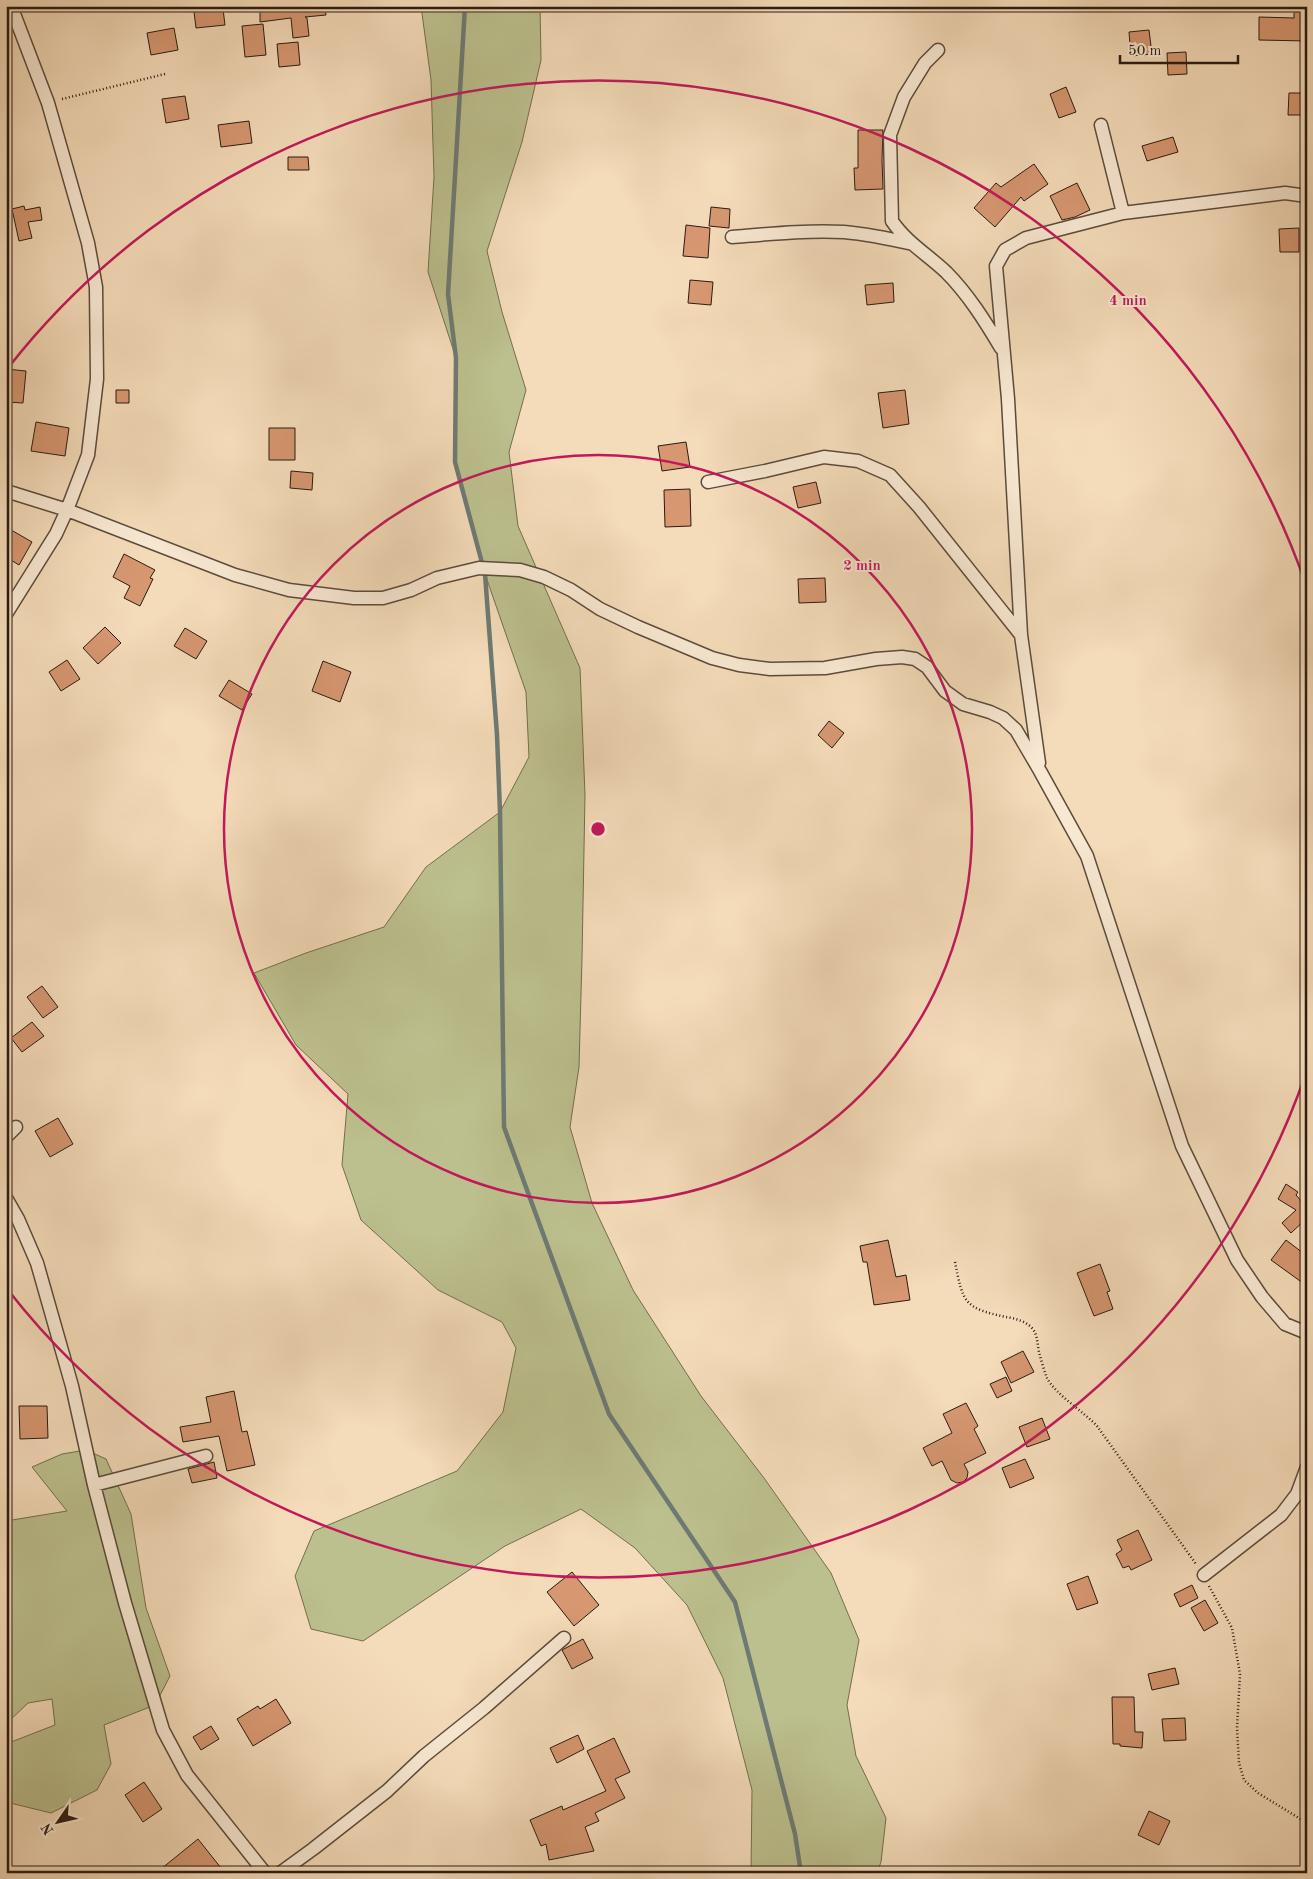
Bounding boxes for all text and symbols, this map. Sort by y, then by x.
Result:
scale bar [1120,32,1238,64]
text: 50 m [1128,44,1162,59]
text: 4 min [1109,294,1147,309]
text: 2 min [843,559,881,574]
centre of rings [589,820,607,838]
north arrow [32,1796,82,1846]
text: N [39,1820,57,1837]

